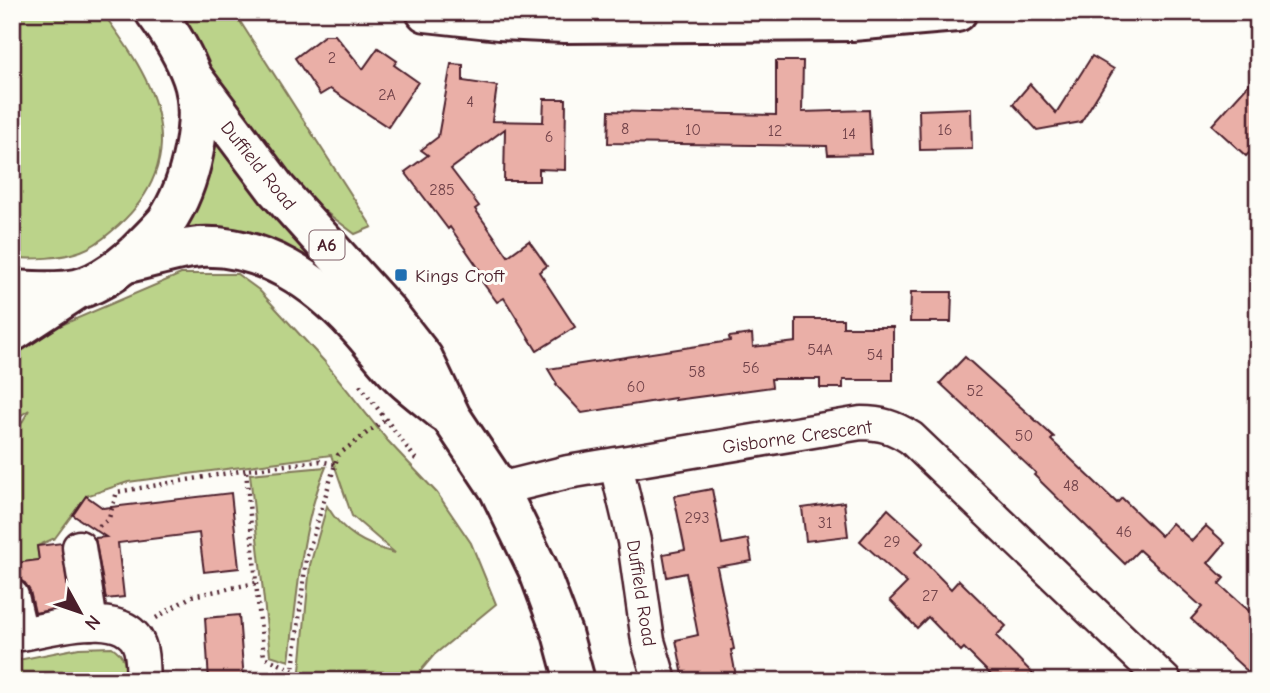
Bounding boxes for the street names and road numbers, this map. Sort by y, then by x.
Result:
street label: Duffield Road [216,117,301,214]
road number: A6 [310,230,344,260]
street label: Gisborne Crescent [721,416,874,458]
street label: Duffield Road [622,538,660,648]

